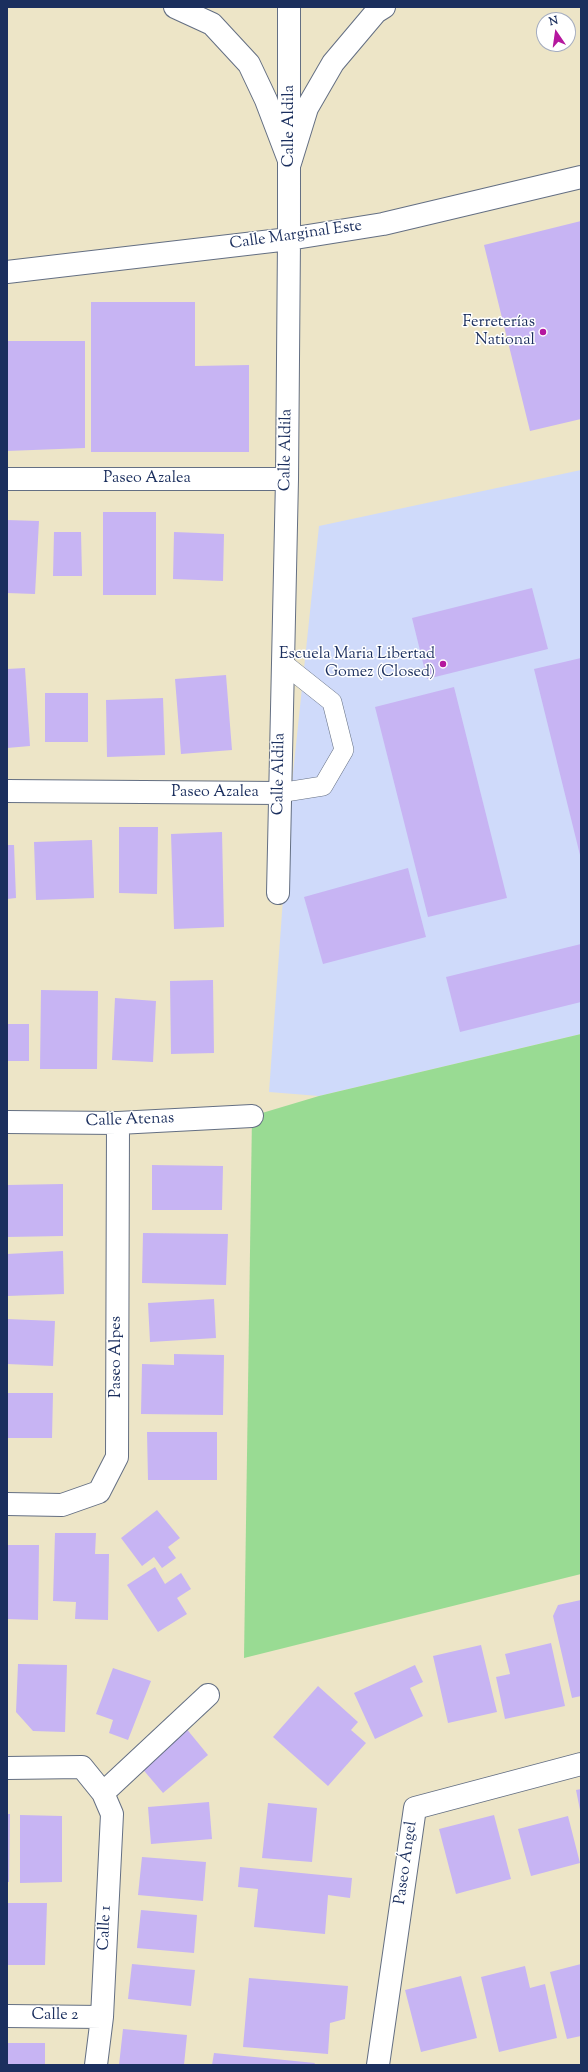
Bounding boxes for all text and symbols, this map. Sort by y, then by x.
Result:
north arrow [536,12,576,52]
text: N [547,12,560,30]
street label: Calle Aldila [280,85,300,167]
street label: Calle Marginal Este [229,217,363,255]
place label: Ferreterías National [462,313,535,351]
marker: Ferreterías National [538,327,548,337]
street label: Calle Aldila [277,409,297,491]
street label: Paseo Azalea [103,469,191,489]
place label: Escuela Maria Libertad Gomez (Closed) [279,645,435,683]
marker: Escuela Maria Libertad Gomez (Closed) [438,659,448,669]
street label: Calle Aldila [270,733,290,815]
street label: Paseo Azalea [171,783,259,803]
street label: Calle Atenas [85,1110,175,1132]
street label: Paseo Alpes [107,1316,127,1398]
street label: Paseo Ángel [392,1820,422,1906]
street label: Calle 1 [95,1905,117,1951]
street label: Calle 2 [31,2006,79,2026]

